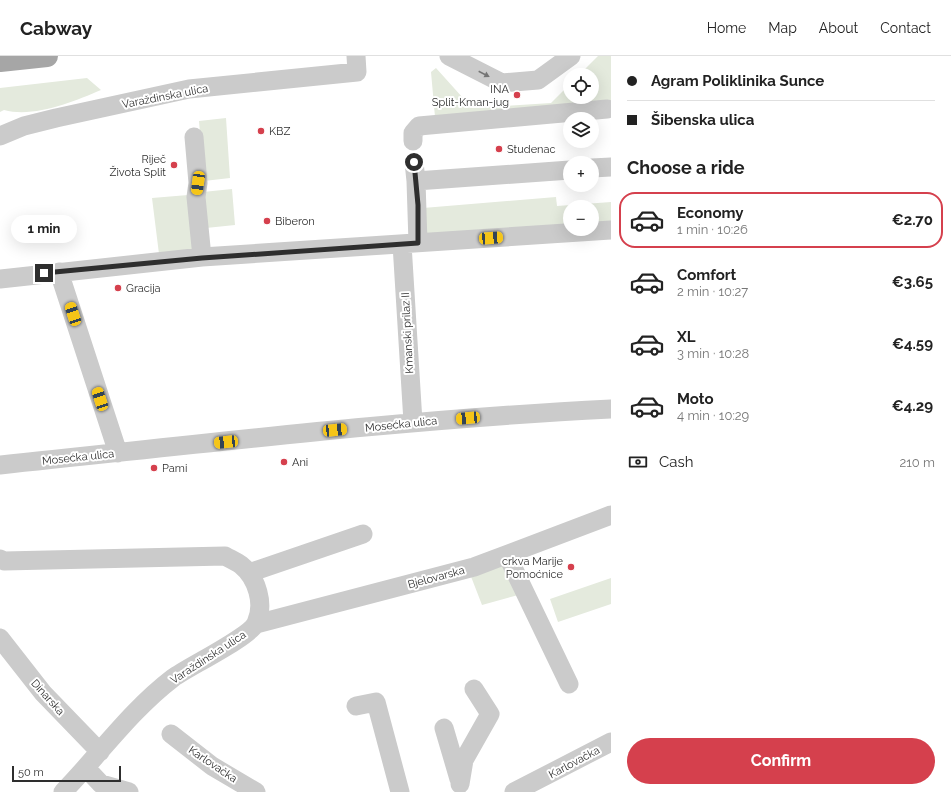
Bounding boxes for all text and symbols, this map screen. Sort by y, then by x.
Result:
text: Cabway [20,17,92,39]
text: Home [707,20,746,36]
text: Map [768,20,797,36]
text: About [819,20,858,36]
text: Contact [880,20,931,36]
map controls [563,68,599,236]
button: locate [563,68,599,104]
one-way arrow [478,70,489,77]
text: Agram Poliklinika Sunce [651,72,824,90]
street label: Varaždinska ulica [121,82,209,111]
place label: INA Split-Kman-jug [432,83,510,109]
marker: INA Split-Kman-jug [512,90,522,100]
text: Šibenska ulica [651,111,754,129]
button: layers [563,112,599,148]
place label: KBZ [269,125,290,138]
marker: KBZ [256,126,266,136]
place label: Studenac [507,143,556,156]
marker: Studenac [494,144,504,154]
place label: Riječ Života Split [110,153,166,179]
route start [405,153,423,171]
button: + [563,156,599,192]
text: Choose a ride [627,157,745,178]
marker: Riječ Života Split [169,160,179,170]
car [190,170,206,196]
button: − [563,200,599,236]
icon: car [629,202,665,238]
text: Economy [677,204,744,222]
text: €2.70 [892,211,933,229]
callout: 1 min [11,215,77,243]
place label: Biberon [275,215,315,228]
marker: Biberon [262,216,272,226]
text: 1 min [28,221,60,236]
text: 1 min · 10:26 [677,222,748,237]
car [479,231,503,245]
route end [35,264,53,282]
icon: car [629,264,665,300]
text: Comfort [677,266,736,284]
text: €3.65 [892,273,933,291]
place label: Gracija [126,282,161,295]
marker: Gracija [113,283,123,293]
text: 2 min · 10:27 [677,284,748,299]
street label: Kmanski prilaz II [399,292,416,374]
car [64,301,82,327]
icon: car [629,326,665,362]
text: XL [677,328,695,346]
text: €4.59 [892,335,933,353]
text: 3 min · 10:28 [677,346,749,361]
car [91,386,109,412]
icon: car [629,388,665,424]
text: Moto [677,390,714,408]
text: €4.29 [892,397,933,415]
text: 4 min · 10:29 [677,408,749,423]
car [456,411,480,425]
street label: Mosećka ulica [364,414,438,435]
car [322,423,348,437]
car [213,435,239,449]
street label: Mosećka ulica [41,447,115,468]
icon: cash [627,451,649,473]
text: Cash [659,453,693,471]
text: 210 m [899,455,935,470]
place label: Ani [292,456,308,469]
marker: Ani [279,457,289,467]
place label: Pami [162,462,187,475]
marker: Pami [149,463,159,473]
place label: crkva Marije Pomoćnice [502,555,564,581]
marker: crkva Marije Pomoćnice [566,562,576,572]
street label: Bjelovarska [406,564,466,591]
street label: Varaždinska ulica [168,628,249,687]
street label: Dinarska [28,677,67,718]
button: Confirm [627,738,935,784]
street label: Karlovačka [186,743,239,785]
street label: Karlovačka [547,744,602,781]
scale bar [12,764,121,783]
text: 50 m [18,766,44,779]

